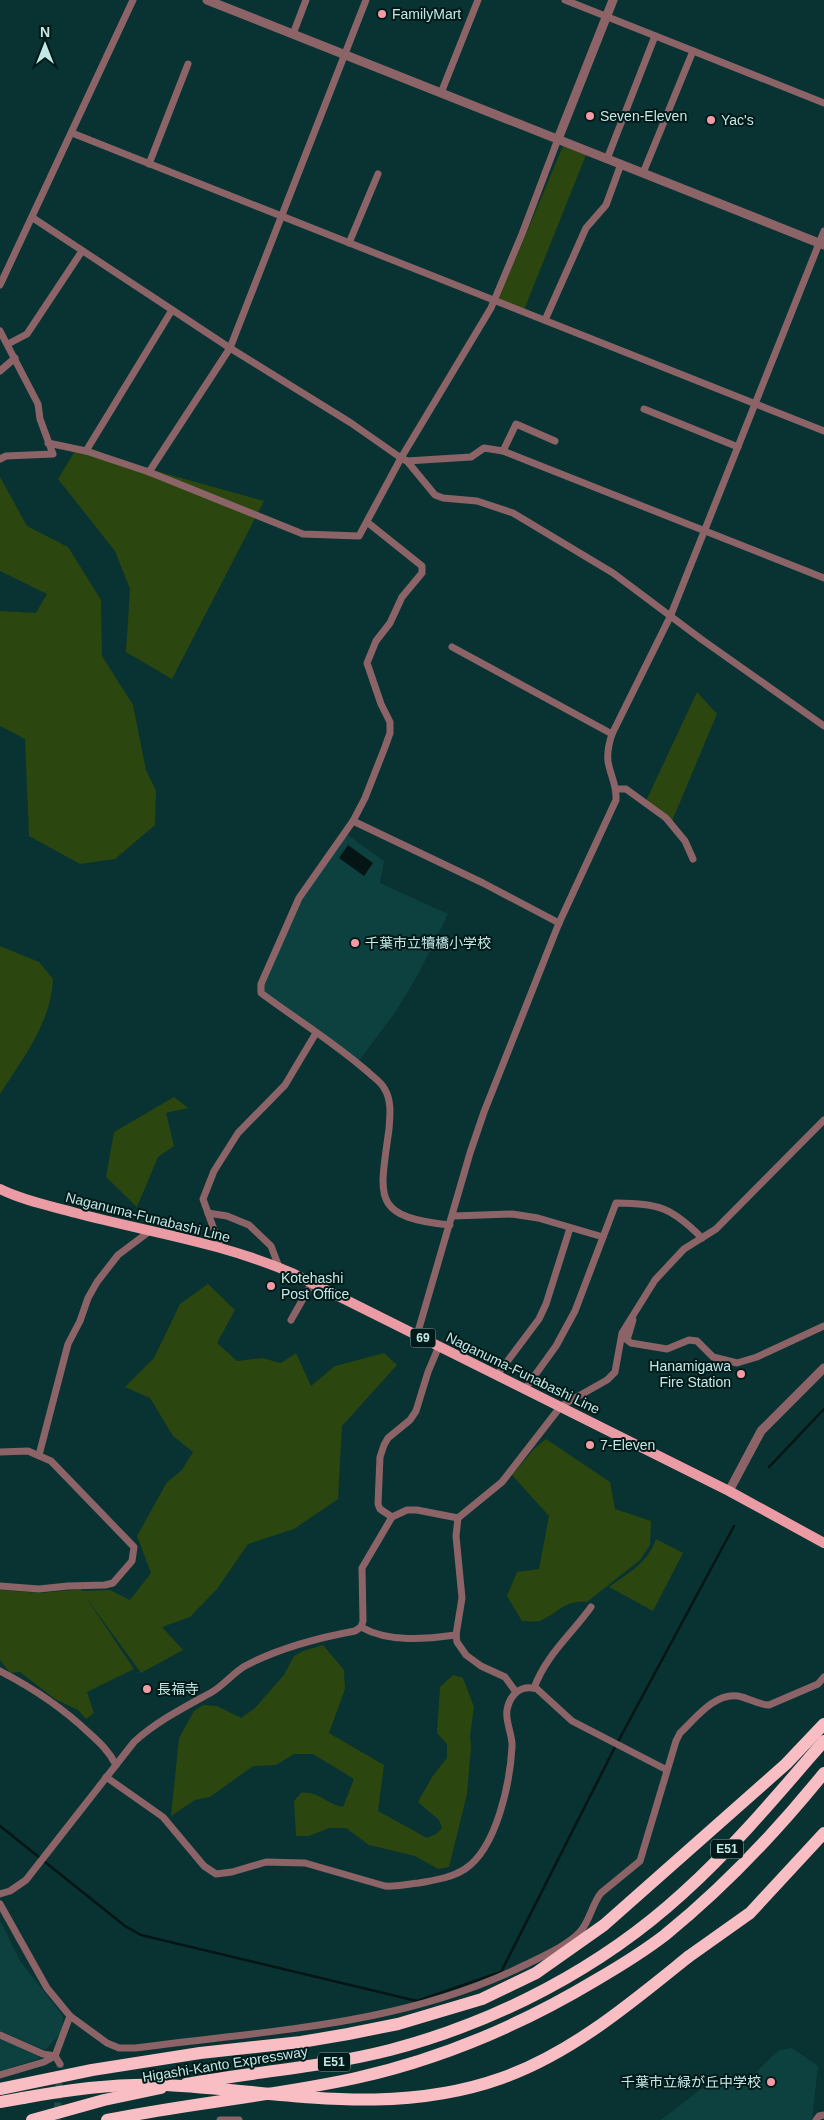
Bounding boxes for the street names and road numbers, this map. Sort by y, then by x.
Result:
street label: Naganuma-Funabashi Line [64,1189,232,1245]
road number: 69 [410,1329,436,1348]
street label: Naganuma-Funabashi Line [444,1329,603,1417]
road number: E51 [711,1840,743,1858]
street label: Higashi-Kanto Expressway [141,2043,309,2085]
road number: E51 [318,2052,350,2072]

